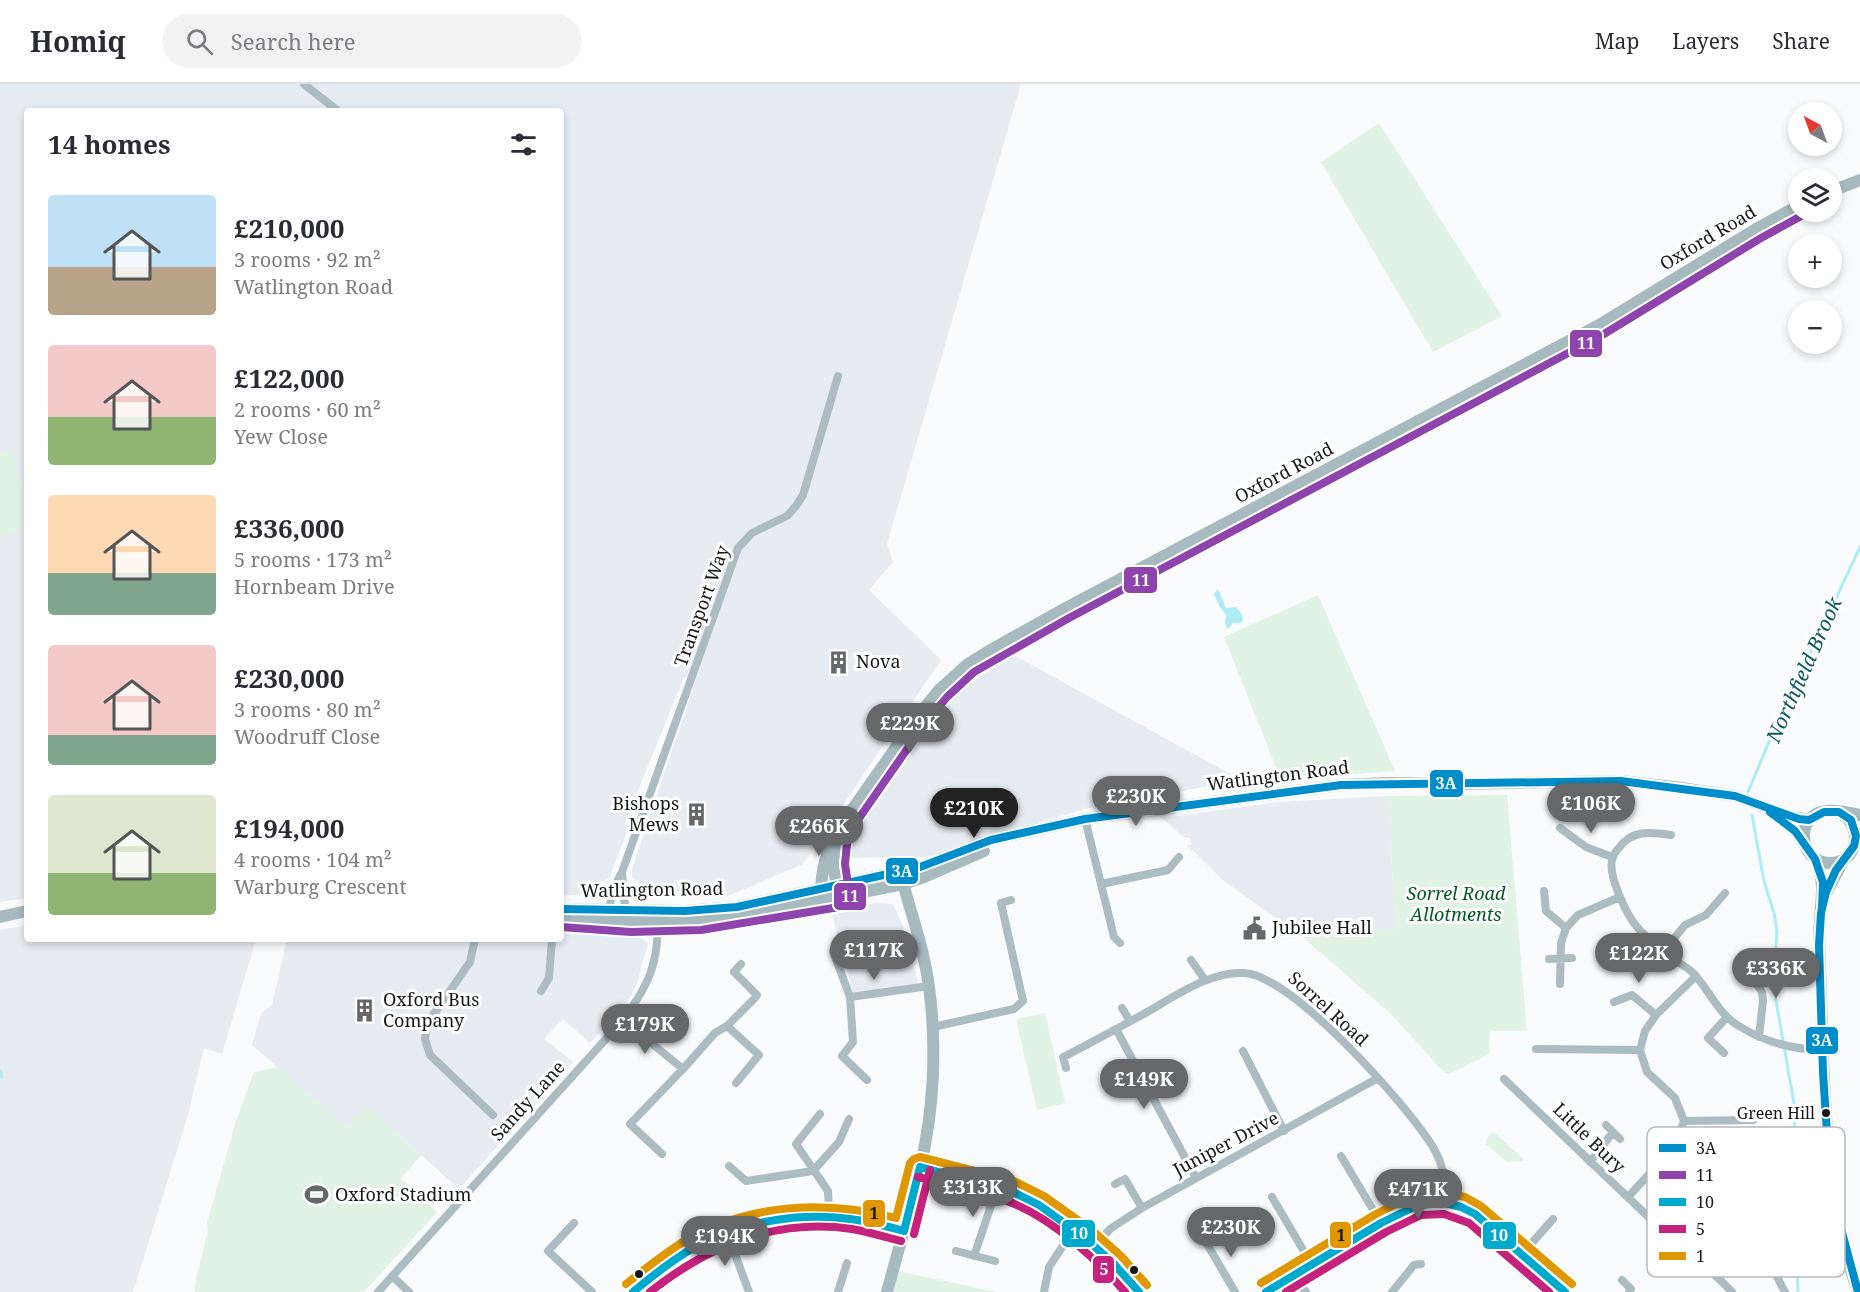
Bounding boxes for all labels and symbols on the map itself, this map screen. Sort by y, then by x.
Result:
north arrow [1788,102,1842,156]
street label: Oxford Road [1655,199,1760,275]
line badge: 11 [1569,329,1603,358]
text: 11 [1577,332,1595,354]
street label: Oxford Road [1230,436,1337,508]
street label: Transport Way [668,541,734,670]
line badge: 11 [1123,566,1158,594]
text: 11 [1132,569,1150,591]
water label: Northfield Brook [1759,592,1848,748]
building icon: Nova [825,649,851,675]
place label: Nova [856,649,901,673]
pin: £229K [868,703,952,754]
street label: Watlington Road [1205,754,1350,796]
line badge: 3A [1429,769,1464,798]
text: 3A [1435,772,1457,794]
pin: £230K [1094,776,1178,827]
pin: £106K [1549,783,1633,834]
pin: £210K [932,788,1016,839]
place label: Bishops Mews [612,791,679,836]
building icon: Bishops Mews [684,801,710,827]
pin: £266K [777,806,861,857]
line badge: 3A [885,857,919,885]
text: 3A [891,860,913,882]
street label: Watlington Road [580,876,724,902]
park label: Sorrel Road Allotments [1407,881,1506,926]
line badge: 11 [833,882,867,911]
text: 11 [841,885,859,907]
public building icon: Jubilee Hall [1241,915,1267,941]
place label: Jubilee Hall [1271,915,1372,939]
pin: £117K [832,930,916,981]
pin: £122K [1597,933,1681,984]
pin: £336K [1734,948,1818,999]
street label: Sorrel Road [1283,966,1374,1051]
place label: Oxford Bus Company [383,987,479,1032]
building icon: Oxford Bus Company [352,997,378,1023]
pin: £179K [603,1004,687,1055]
line badge: 3A [1805,1026,1839,1055]
text: 3A [1811,1029,1833,1051]
street label: Sandy Lane [485,1055,570,1146]
pin: £149K [1102,1059,1186,1110]
street label: Little Bury [1548,1097,1631,1178]
place label: Green Hill [1737,1102,1815,1124]
street label: Juniper Drive [1168,1105,1283,1182]
marker: Green Hill [1820,1107,1832,1119]
legend [1647,1127,1845,1277]
text: 3A [1696,1137,1717,1159]
text: 11 [1696,1164,1714,1186]
pin: £313K [931,1167,1015,1218]
pin: £471K [1376,1169,1460,1220]
sports icon: Oxford Stadium [304,1182,330,1208]
place label: Oxford Stadium [335,1182,472,1206]
text: 10 [1696,1191,1714,1213]
line badge: 1 [862,1199,886,1228]
text: 1 [869,1202,879,1224]
pin: £230K [1189,1207,1273,1258]
pin: £194K [683,1216,767,1267]
text: 5 [1696,1218,1705,1240]
line badge: 10 [1061,1219,1096,1248]
line badge: 1 [1329,1221,1352,1249]
line badge: 10 [1482,1221,1517,1250]
text: 10 [1070,1222,1088,1244]
text: 1 [1336,1224,1346,1246]
text: 10 [1490,1224,1508,1246]
text: 1 [1696,1245,1705,1267]
line badge: 5 [1092,1255,1115,1284]
text: 5 [1099,1258,1109,1280]
unlabelled marker [1128,1264,1140,1276]
unlabelled marker [633,1268,645,1280]

